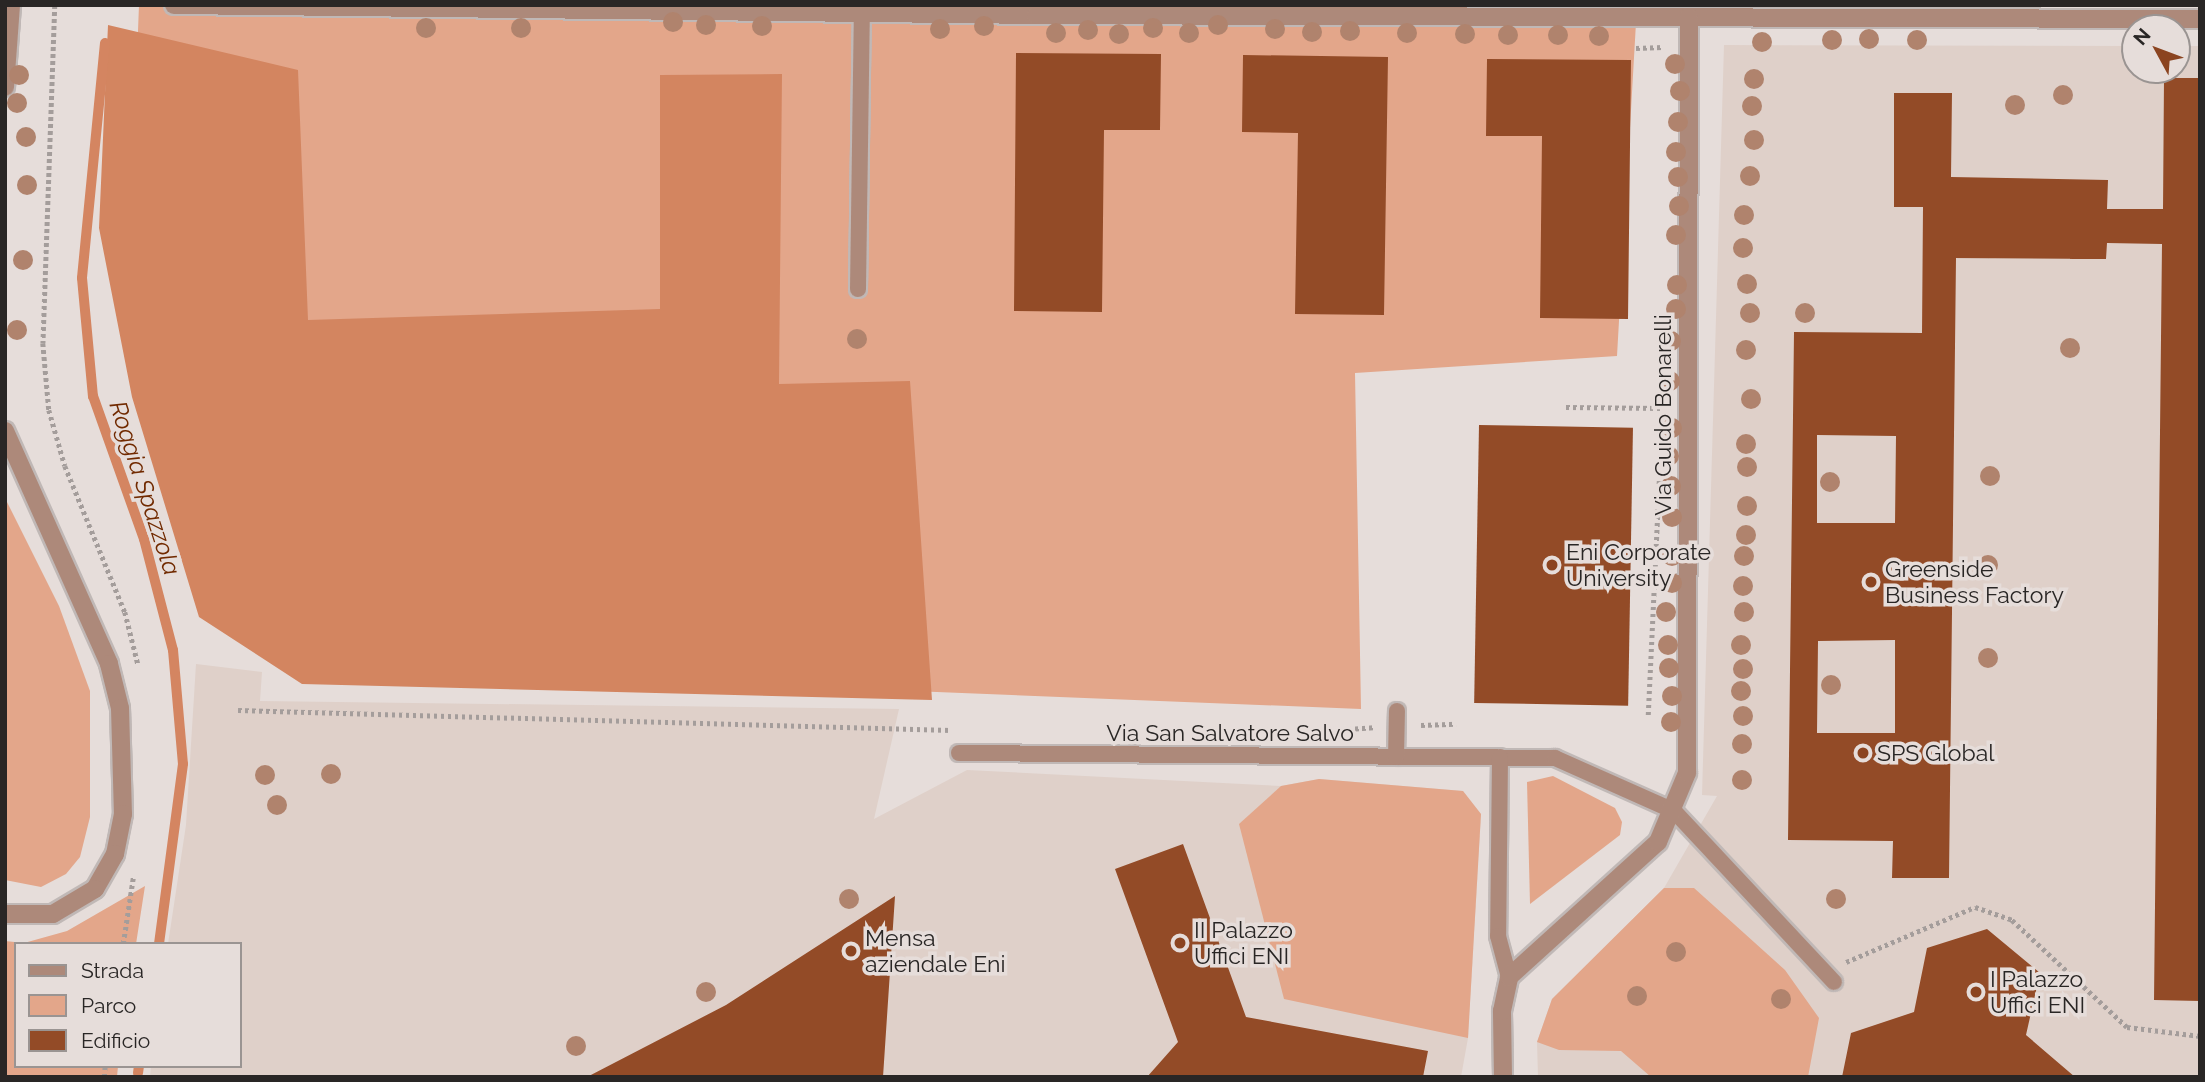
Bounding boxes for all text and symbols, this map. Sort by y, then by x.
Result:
north arrow [2121,14,2191,84]
text: N [2129,24,2155,49]
street label: Via Guido Bonarelli [1649,314,1677,516]
water label: Roggia Spazzola [103,397,187,579]
place label: Eni Corporate University [1566,538,1711,592]
place label: Greenside Business Factory [1885,555,2064,609]
marker: Eni Corporate University [1544,557,1560,573]
marker: Greenside Business Factory [1863,574,1879,590]
street label: Via San Salvatore Salvo [1106,719,1354,747]
place label: SPS Global [1877,739,1994,767]
marker: SPS Global [1855,745,1871,761]
place label: II Palazzo Uffici ENI [1194,916,1293,970]
place label: Mensa aziendale Eni [865,924,1006,978]
marker: II Palazzo Uffici ENI [1172,935,1188,951]
legend [14,942,242,1068]
marker: Mensa aziendale Eni [843,943,859,959]
text: Strada [81,958,144,983]
place label: I Palazzo Uffici ENI [1990,965,2085,1019]
marker: I Palazzo Uffici ENI [1968,984,1984,1000]
text: Parco [81,993,136,1018]
text: Edificio [81,1028,150,1053]

